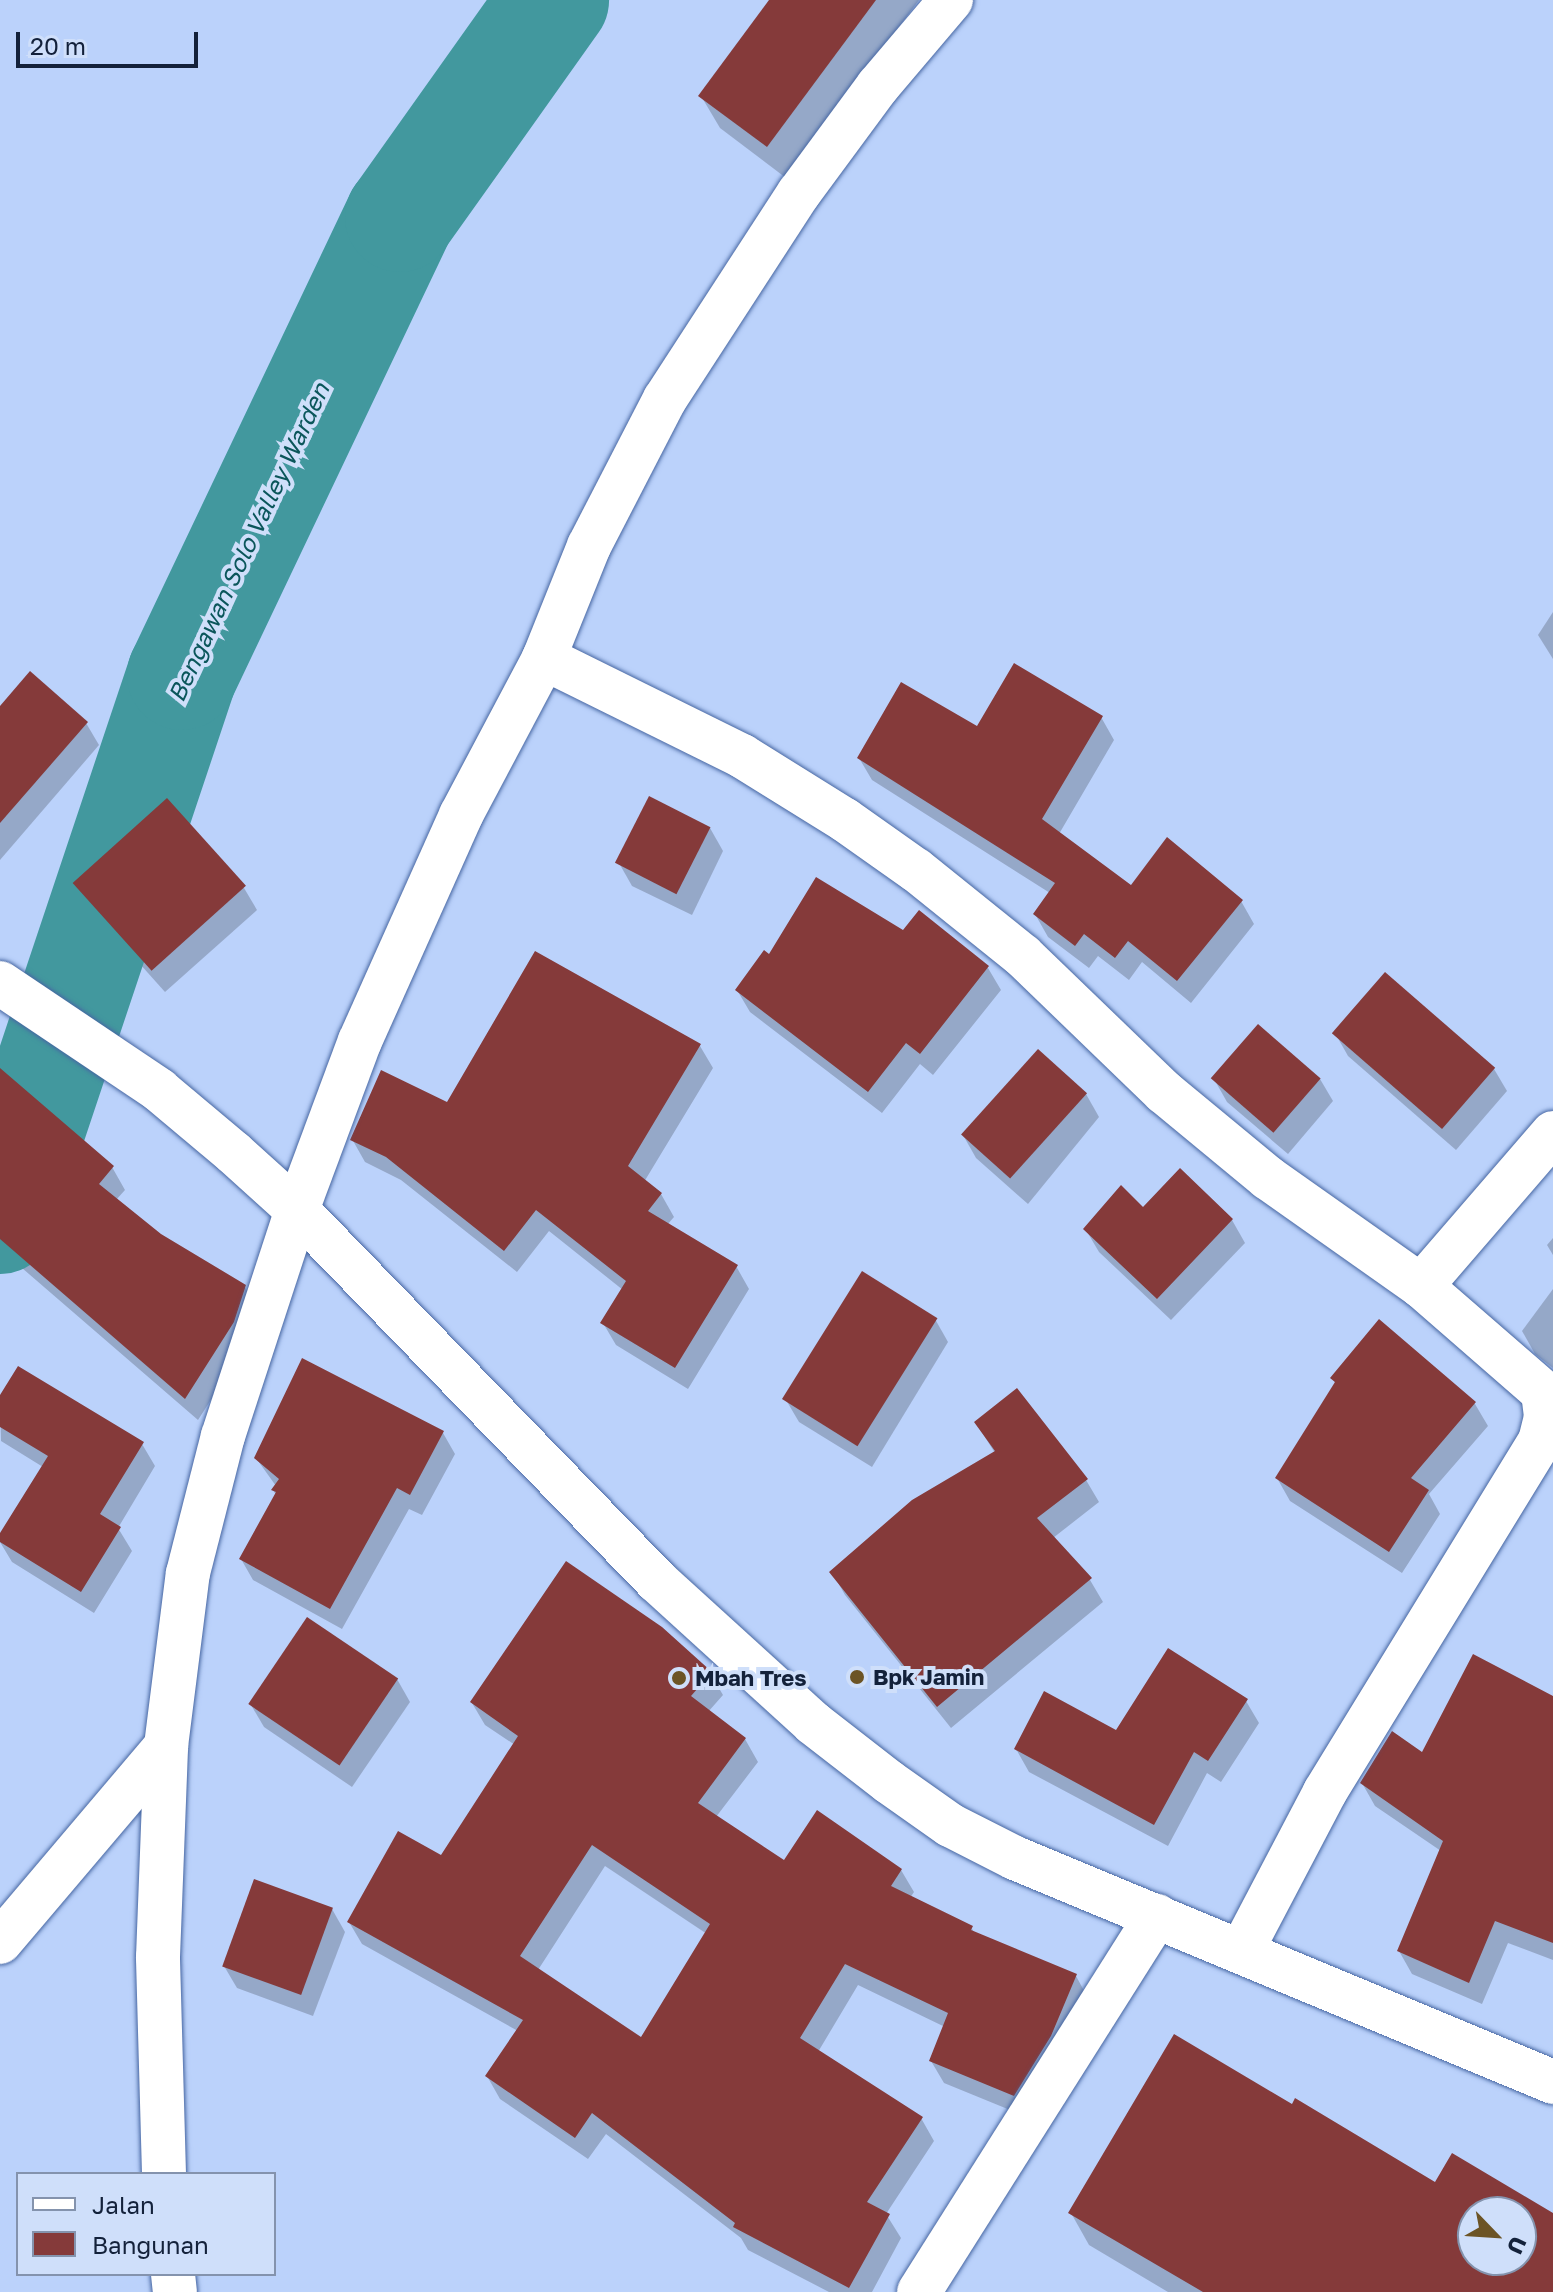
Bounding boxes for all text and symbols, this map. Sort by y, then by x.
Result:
scale bar [20,16,202,66]
text: 20 m [30,31,86,60]
water label: Bengawan Solo Valley Warden [161,378,335,706]
place label: Bpk Jamin [873,1664,984,1690]
place label: Mbah Tres [695,1665,807,1691]
marker: Bpk Jamin [848,1668,866,1686]
marker: Mbah Tres [670,1669,688,1687]
legend [16,2172,276,2276]
text: Jalan [92,2190,155,2219]
north arrow [1457,2196,1537,2276]
text: Bangunan [92,2230,209,2259]
text: U [1502,2233,1533,2258]

